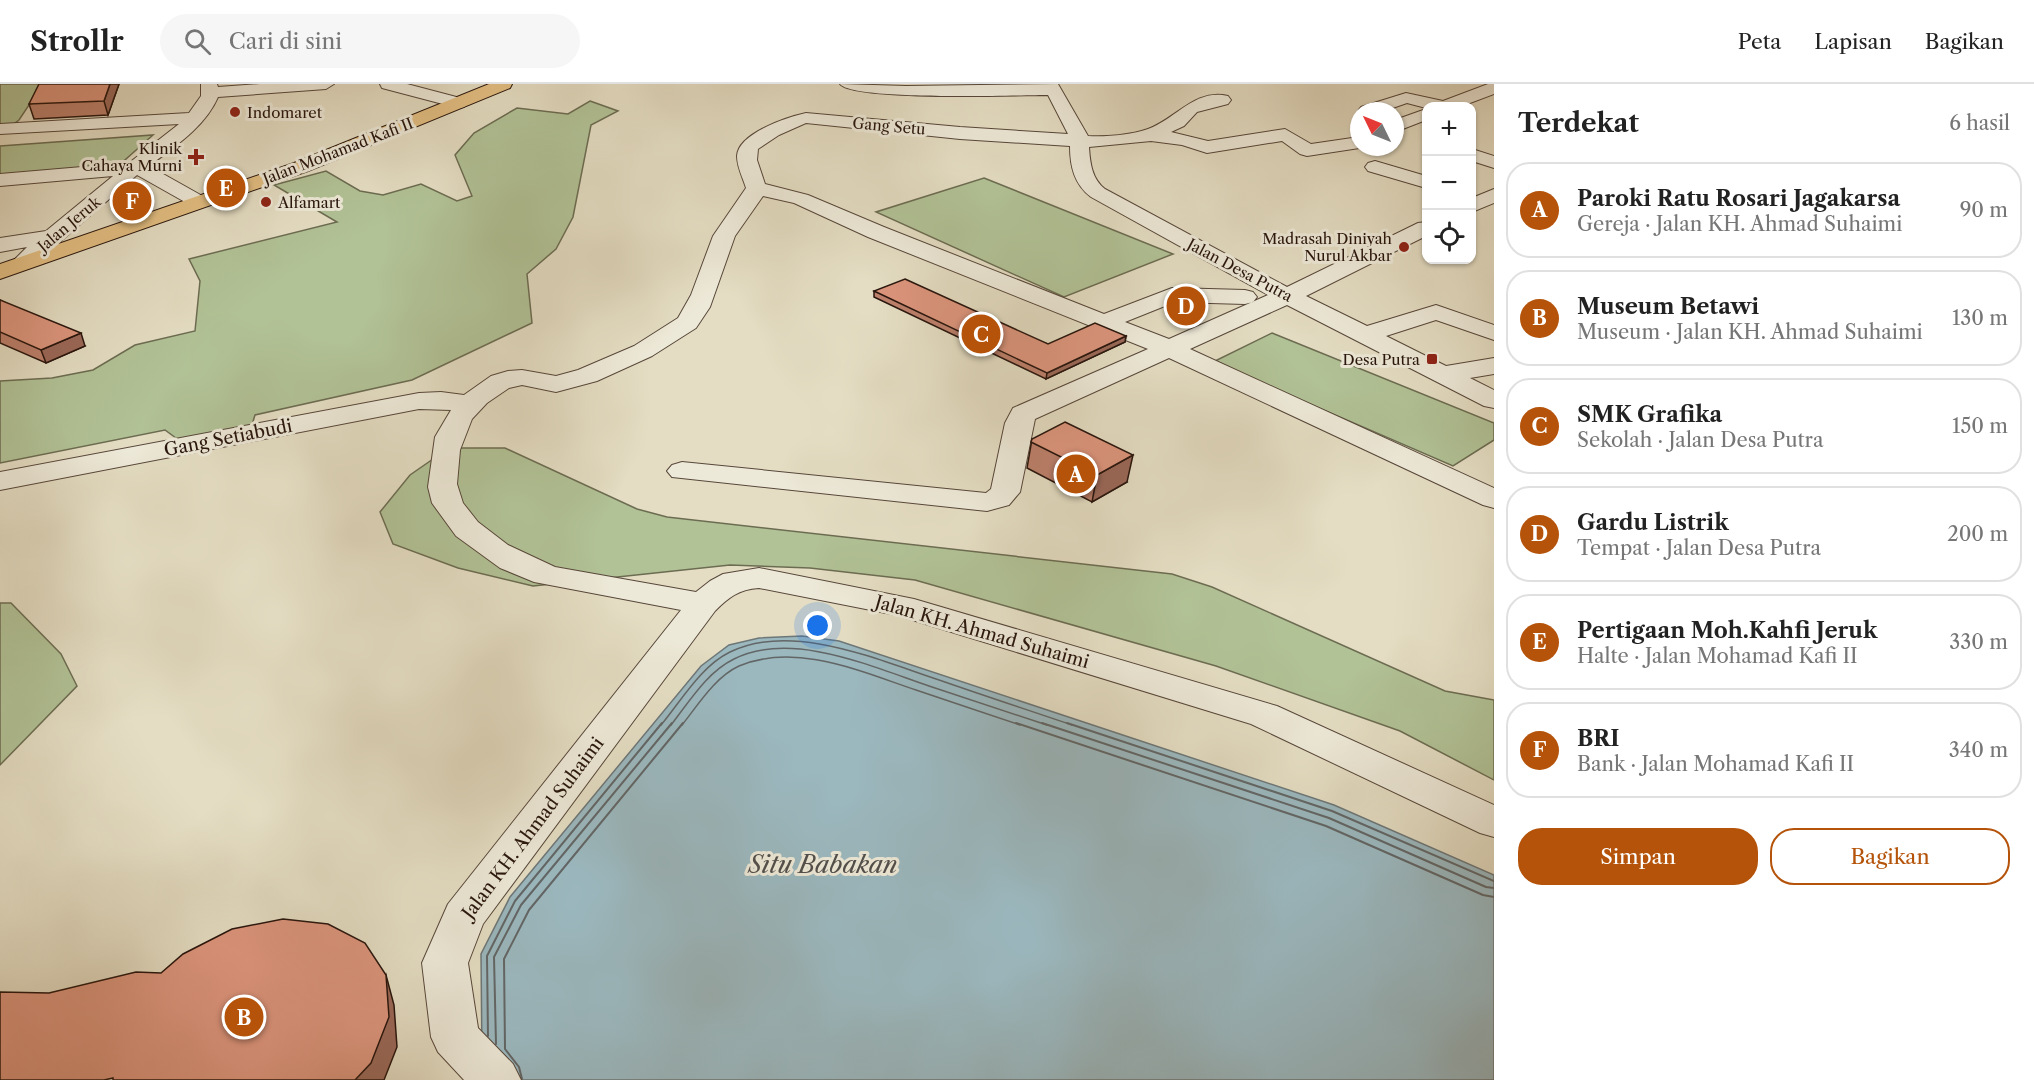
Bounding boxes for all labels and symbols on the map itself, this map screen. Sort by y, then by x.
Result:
north arrow [1350,102,1404,156]
place label: Indomaret [247,103,323,122]
marker: Indomaret [228,105,242,119]
street label: Gang Setu [852,113,926,139]
street label: Jalan Mohamad Kafi II [258,114,416,189]
place label: Klinik Cahaya Murni [82,139,183,175]
marker: Klinik Cahaya Murni [187,148,205,166]
pin: E [206,166,246,210]
pin: F [112,178,152,224]
street label: Jalan Jeruk [32,191,105,257]
place label: Alfamart [277,193,341,212]
marker: Alfamart [259,195,273,209]
place label: Madrasah Diniyah Nurul Akbar [1262,229,1393,265]
street label: Jalan Desa Putra [1184,235,1296,305]
marker: Madrasah Diniyah Nurul Akbar [1397,240,1411,254]
pin: D [1166,284,1206,328]
pin: C [962,312,1000,356]
place label: Desa Putra [1343,350,1420,369]
marker: Desa Putra [1425,352,1439,366]
street label: Gang Setiabudi [162,415,294,461]
pin: A [1056,452,1096,496]
street label: Jalan KH. Ahmad Suhaimi [870,590,1092,673]
your location [803,611,832,640]
street label: Jalan KH. Ahmad Suhaimi [456,732,609,926]
water label: Situ Babakan [747,850,897,879]
pin: B [224,994,264,1040]

